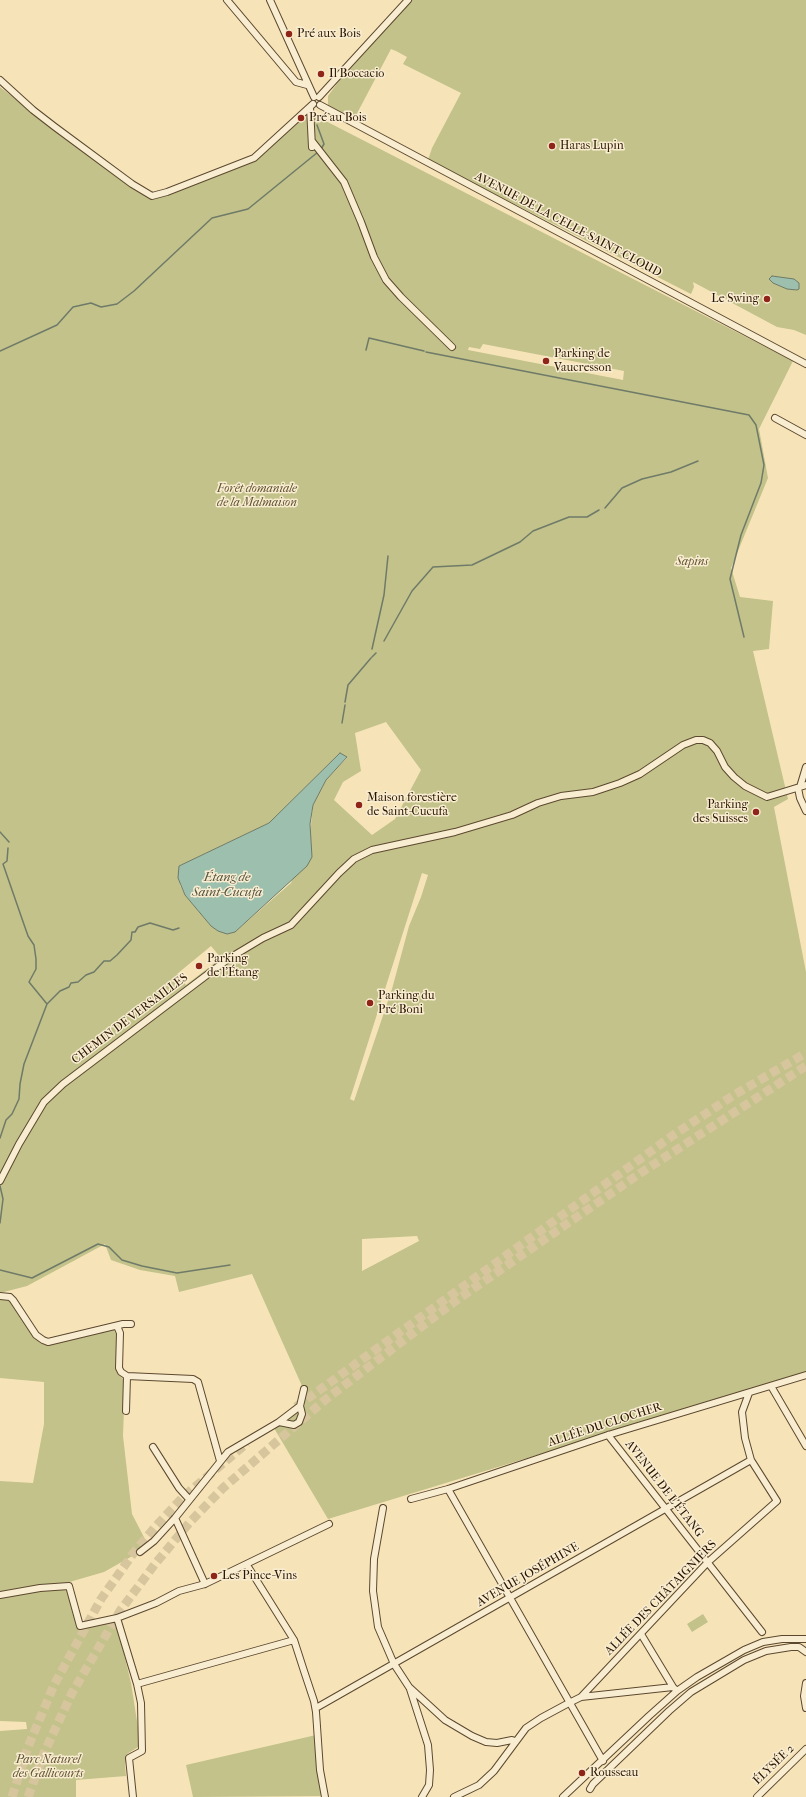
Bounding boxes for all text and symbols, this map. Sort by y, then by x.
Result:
place label: Pré aux Bois [297,27,361,41]
marker: Pré aux Bois [284,29,294,39]
place label: Il Boccacio [329,67,384,81]
marker: Il Boccacio [316,69,326,79]
place label: Pré au Bois [309,111,366,125]
marker: Pré au Bois [296,113,306,123]
place label: Haras Lupin [560,139,624,153]
marker: Haras Lupin [547,141,557,151]
street label: AVENUE DE LA CELLE-SAINT-CLOUD [472,169,664,281]
place label: Le Swing [711,292,759,306]
marker: Le Swing [762,294,772,304]
place label: Parking de Vaucresson [554,347,611,375]
marker: Parking de Vaucresson [541,356,551,366]
park label: Forêt domaniale de la Malmaison [217,482,297,510]
park label: Sapins [676,555,708,569]
place label: Maison forestière de Saint-Cucufa [367,791,457,819]
place label: Parking des Suisses [693,798,748,826]
marker: Maison forestière de Saint-Cucufa [354,800,364,810]
marker: Parking des Suisses [751,807,761,817]
water label: Étang de Saint-Cucufa [192,870,262,901]
place label: Parking de l'Étang [207,952,258,980]
marker: Parking de l'Étang [194,961,204,971]
street label: CHEMIN DE VERSAILLES [69,971,191,1067]
place label: Parking du Pré Boni [378,989,435,1017]
marker: Parking du Pré Boni [365,998,375,1008]
street label: ALLÉE DU CLOCHER [546,1400,664,1450]
street label: AVENUE DE L'ÉTANG [622,1438,706,1540]
street label: ALLÉE DES CHÂTAIGNIERS [602,1538,720,1658]
street label: AVENUE JOSÉPHINE [474,1540,582,1610]
place label: Les Pince-Vins [222,1569,297,1583]
marker: Les Pince-Vins [209,1571,219,1581]
street label: ÉLYSÉE 2 [750,1742,798,1788]
park label: Parc Naturel des Gallicourts [13,1753,83,1781]
place label: Rousseau [590,1766,638,1780]
marker: Rousseau [577,1768,587,1778]

